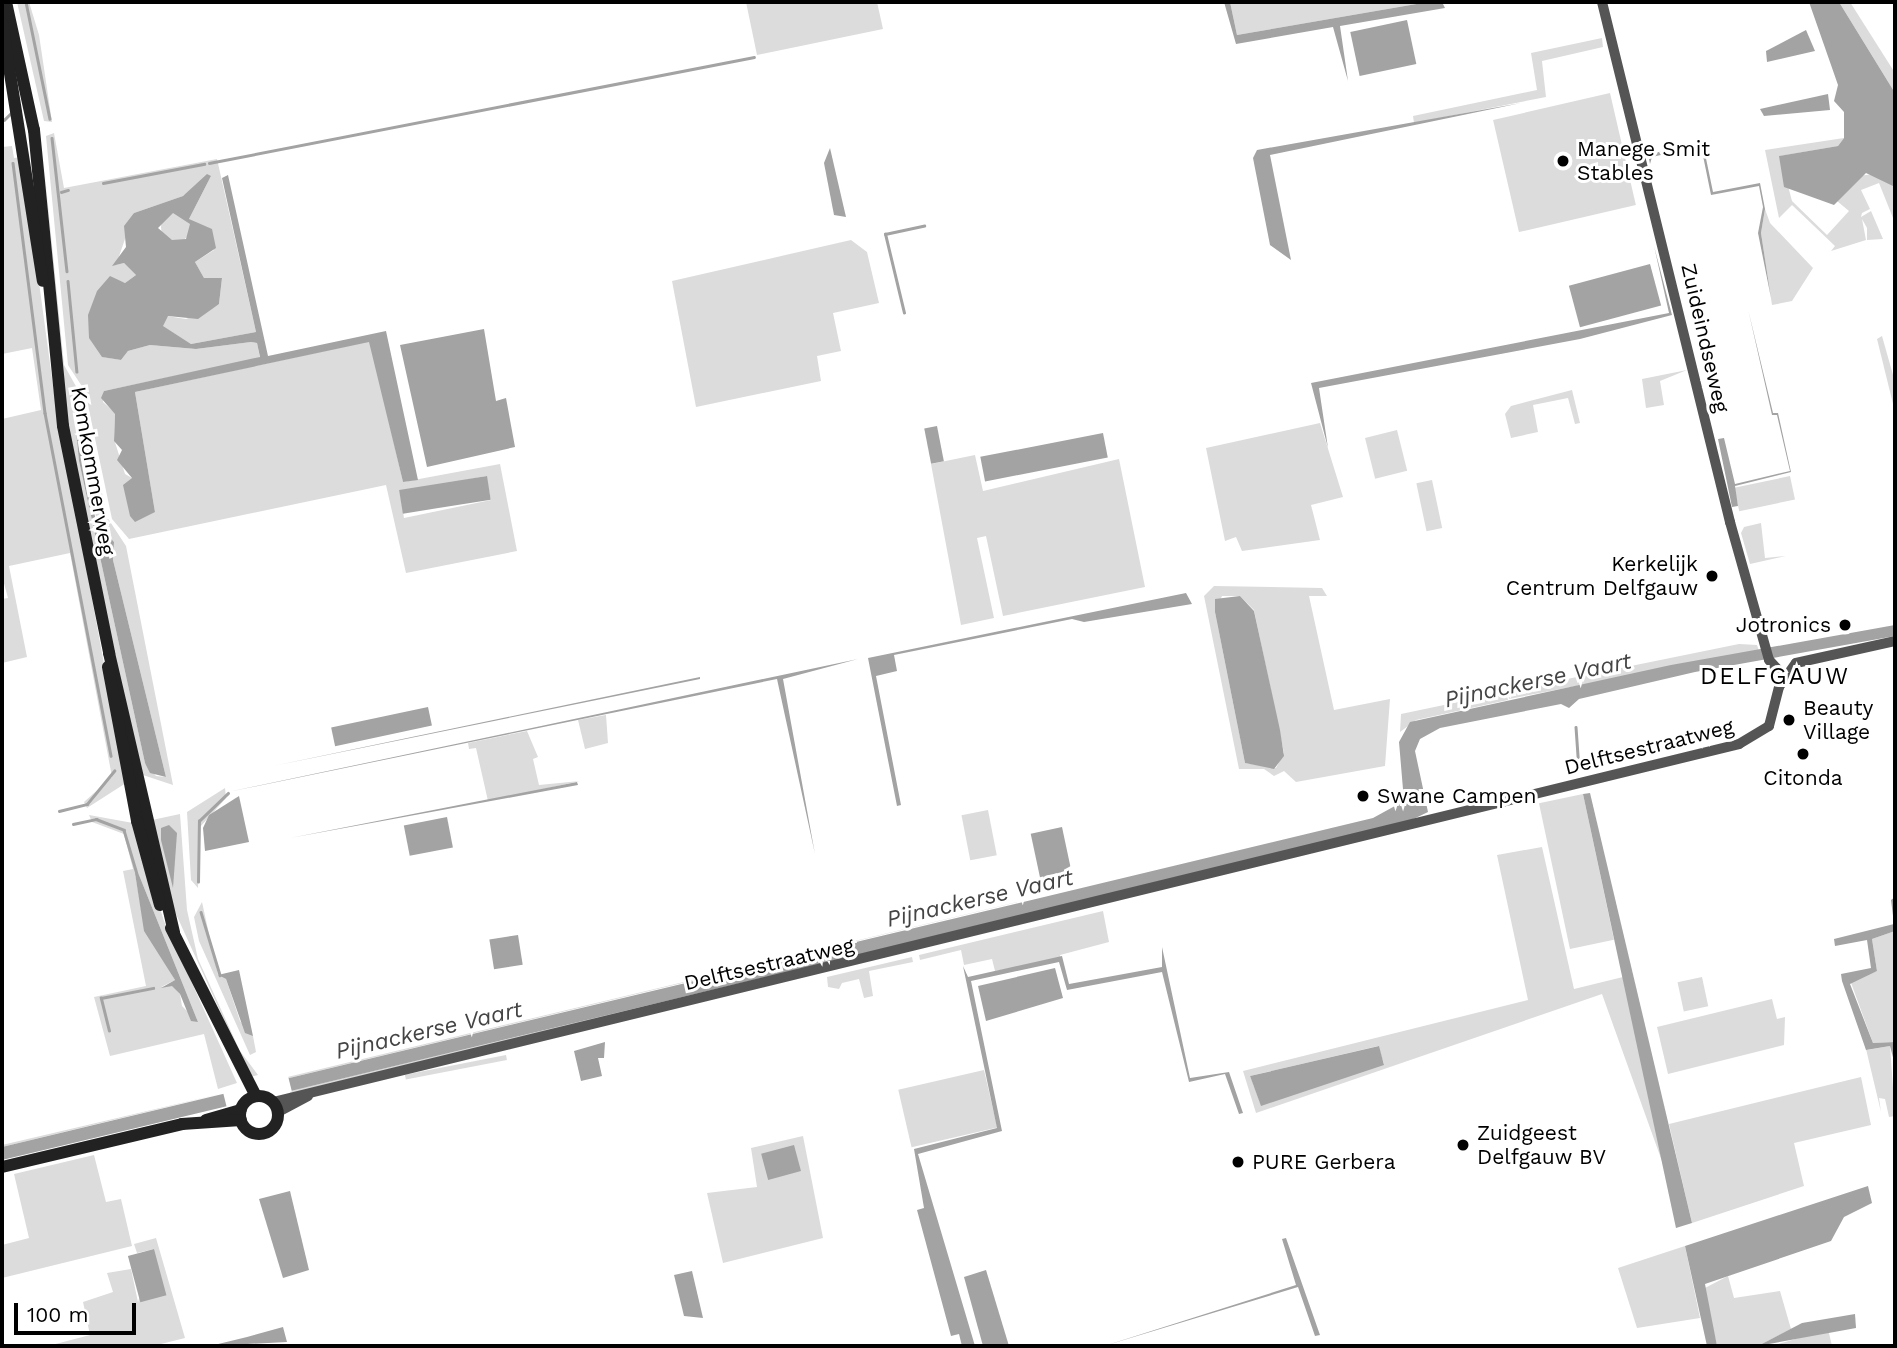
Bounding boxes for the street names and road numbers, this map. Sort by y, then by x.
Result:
street label: Zuideindseweg [1676,261,1734,415]
street label: Komkommerweg [66,385,120,557]
street label: Delftsestraatweg [1562,714,1736,780]
street label: Delftsestraatweg [682,932,856,996]

